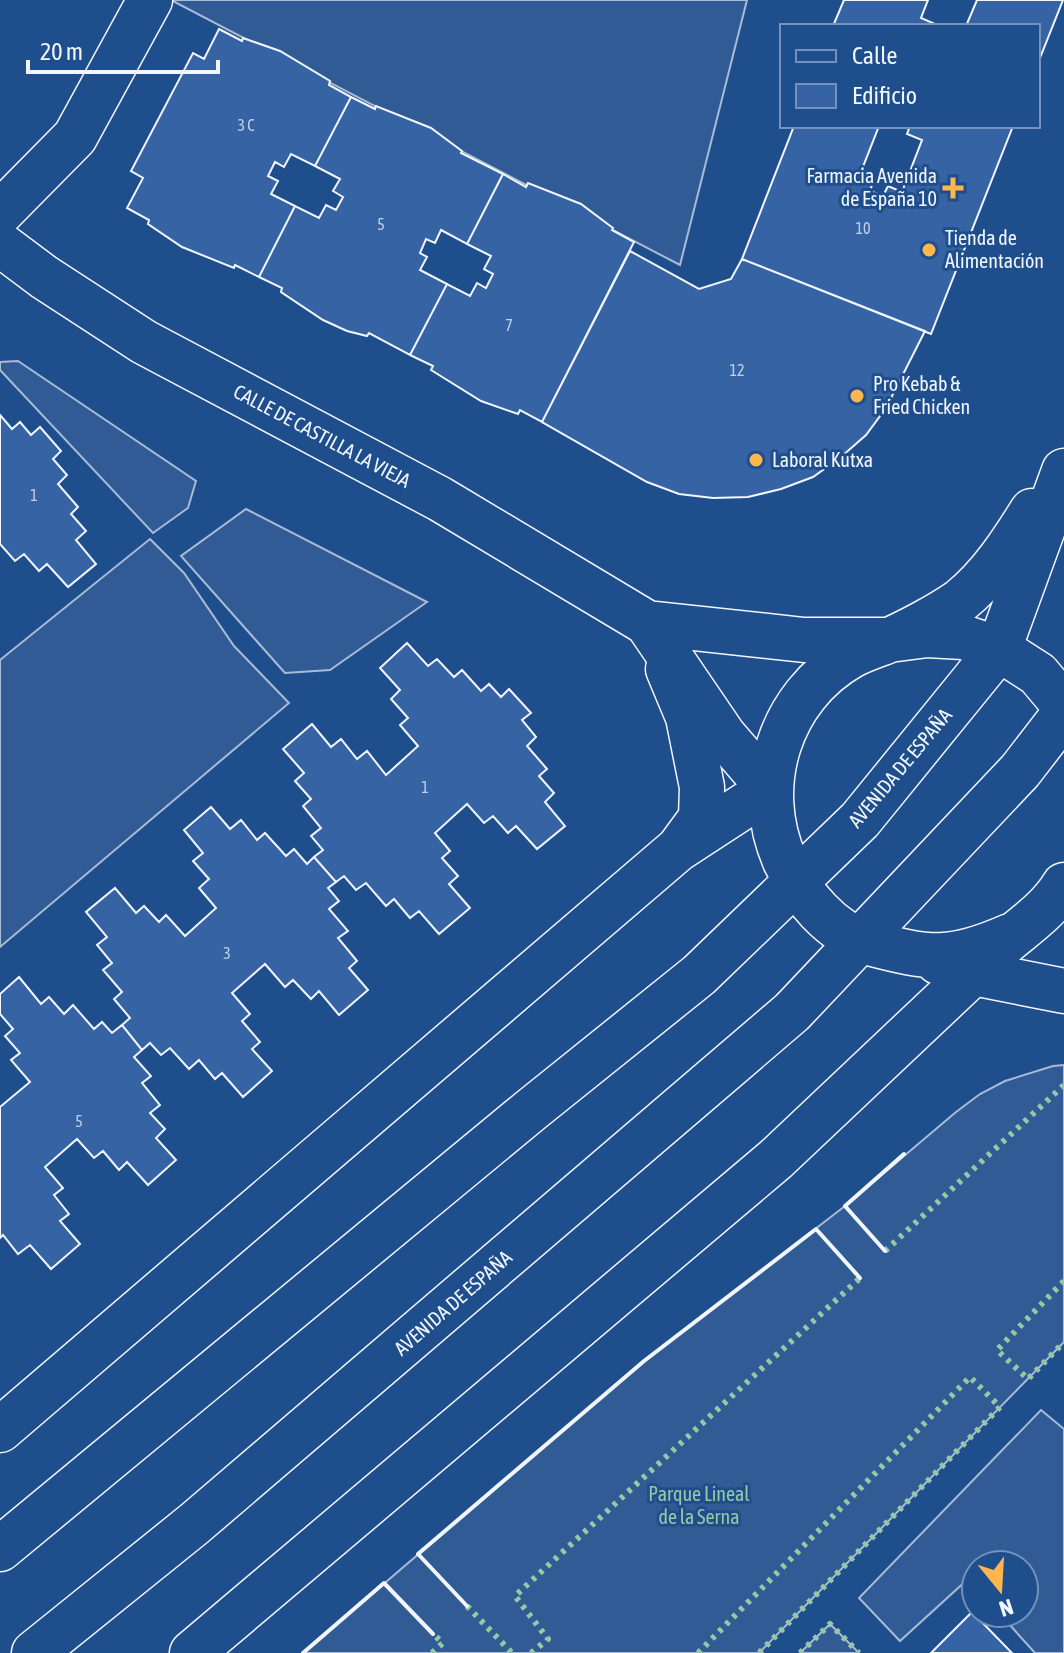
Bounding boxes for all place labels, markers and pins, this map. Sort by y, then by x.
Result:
place label: Farmacia Avenida de España 10 [806,164,937,210]
marker: Farmacia Avenida de España 10 [944,179,962,197]
place label: Tienda de Alimentación [945,226,1044,272]
marker: Tienda de Alimentación [920,241,938,259]
place label: Pro Kebab & Fried Chicken [873,372,970,418]
marker: Pro Kebab & Fried Chicken [848,387,866,405]
place label: Laboral Kutxa [772,448,873,471]
marker: Laboral Kutxa [747,451,765,469]

